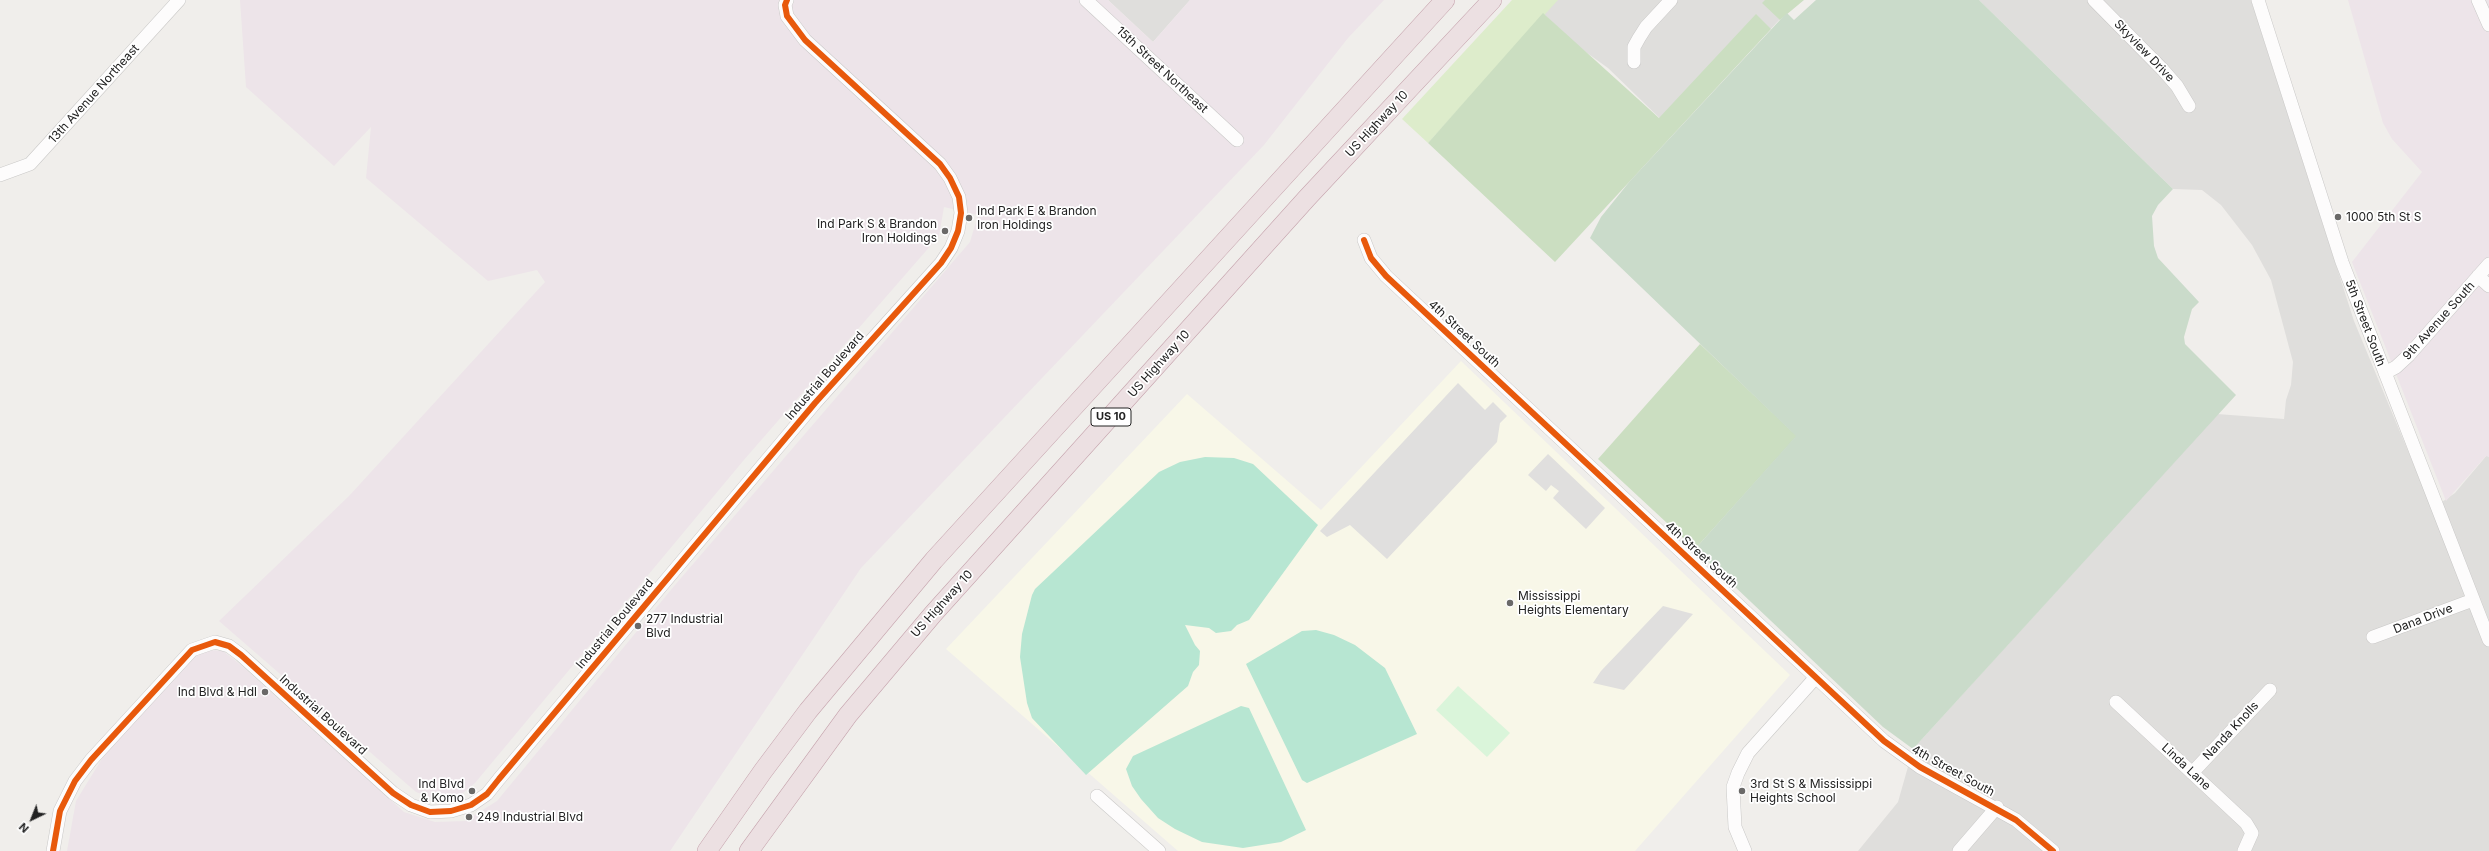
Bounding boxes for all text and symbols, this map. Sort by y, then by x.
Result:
street label: Skyview Drive [2111,17,2177,85]
street label: 15th Street Northeast [1113,24,1211,116]
street label: 13th Avenue Northeast [46,42,142,146]
street label: US Highway 10 [1343,88,1411,160]
place label: Ind Park E & Brandon Iron Holdings [977,204,1097,232]
place label: 1000 5th St S [2346,210,2421,224]
marker: 1000 5th St S [2333,212,2343,222]
marker: Ind Park E & Brandon Iron Holdings [964,213,974,223]
place label: Ind Park S & Brandon Iron Holdings [817,217,937,245]
marker: Ind Park S & Brandon Iron Holdings [940,226,950,236]
street label: 5th Street South [2342,278,2388,368]
street label: 9th Avenue South [2400,279,2478,363]
street label: 4th Street South [1425,297,1503,371]
street label: US Highway 10 [1125,328,1193,400]
street label: Industrial Boulevard [783,329,867,423]
road number: US 10 [1091,408,1131,426]
street label: 4th Street South [1662,519,1740,591]
street label: US Highway 10 [908,568,976,640]
street label: Industrial Boulevard [573,576,657,672]
place label: Mississippi Heights Elementary [1518,589,1629,617]
marker: Mississippi Heights Elementary [1505,598,1515,608]
street label: Dana Drive [2391,601,2455,637]
place label: 277 Industrial Blvd [646,612,723,640]
marker: 277 Industrial Blvd [633,621,643,631]
street label: Industrial Boulevard [276,672,370,758]
place label: Ind Blvd & Hdl [178,685,257,699]
marker: Ind Blvd & Hdl [260,687,270,697]
street label: Nanda Knolls [2200,699,2262,763]
street label: Linda Lane [2158,741,2214,793]
street label: 4th Street South [1909,742,1997,800]
place label: Ind Blvd & Komo [418,777,464,805]
place label: 3rd St S & Mississippi Heights School [1750,777,1872,805]
marker: Ind Blvd & Komo [467,786,477,796]
marker: 3rd St S & Mississippi Heights School [1737,786,1747,796]
north arrow [12,799,52,839]
place label: 249 Industrial Blvd [477,810,583,824]
marker: 249 Industrial Blvd [464,812,474,822]
text: N [16,820,32,836]

